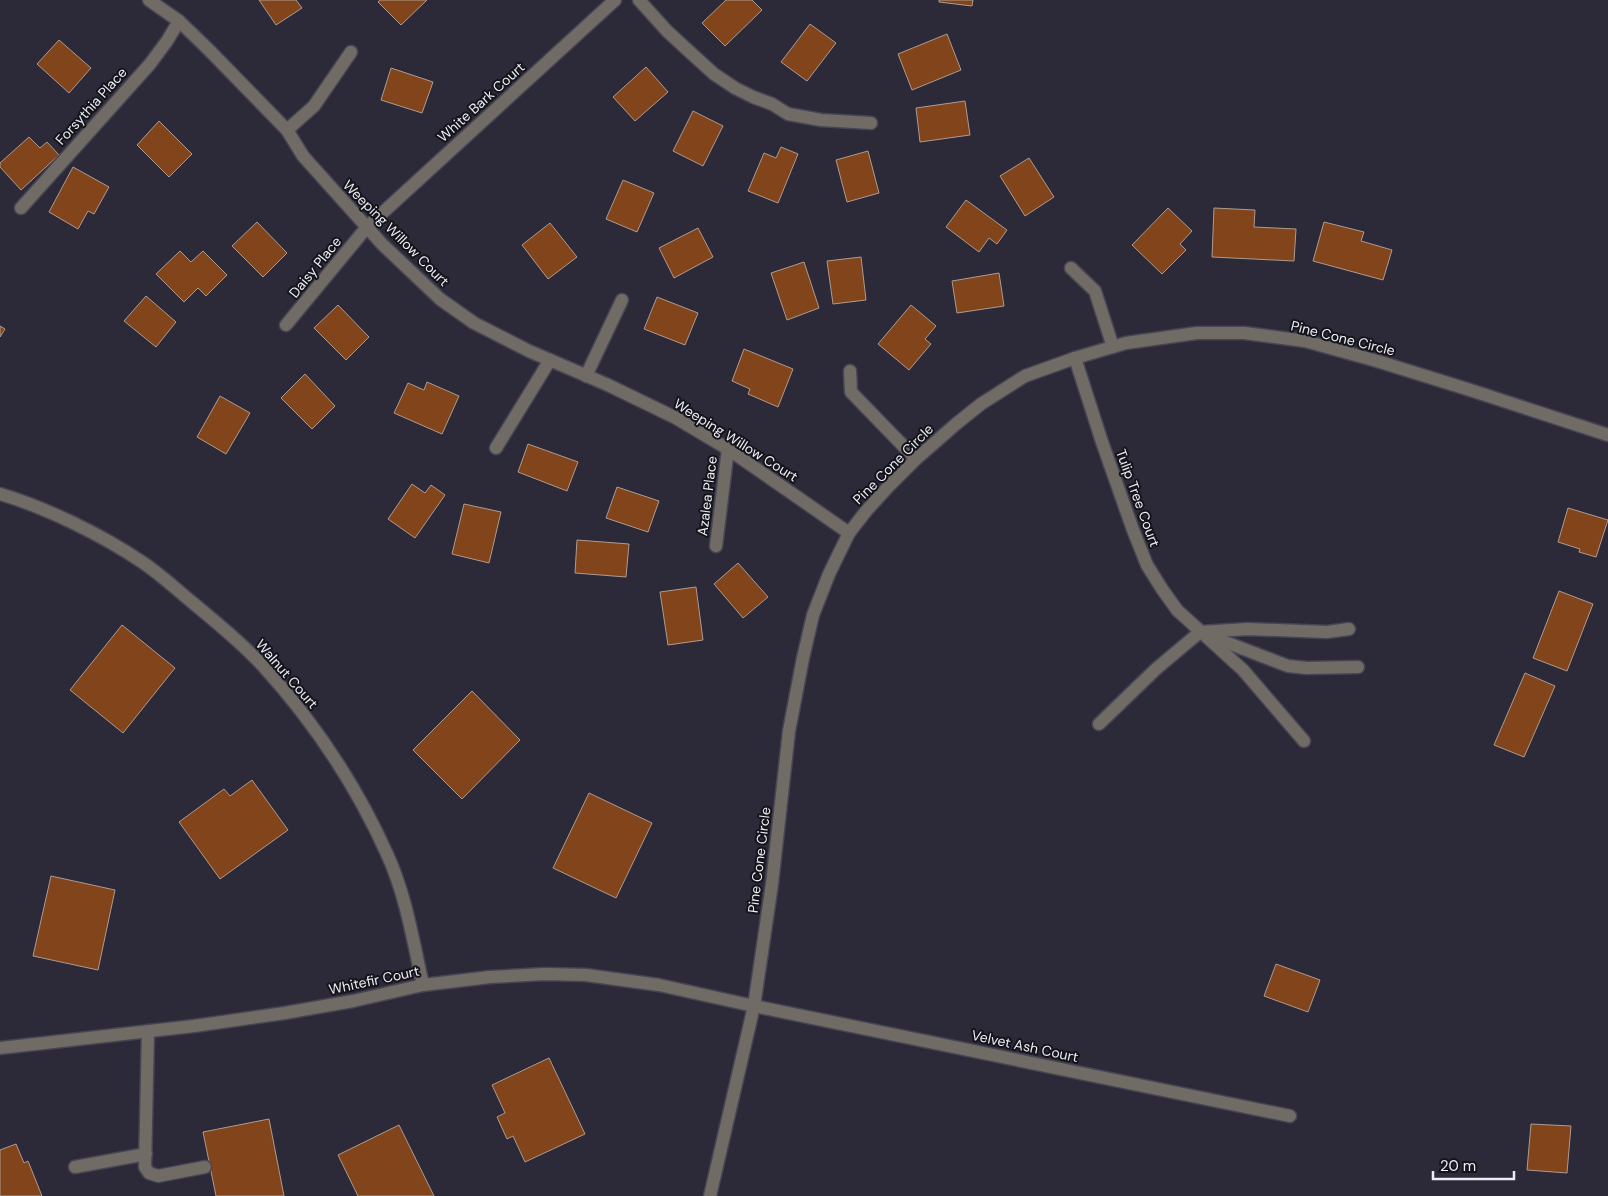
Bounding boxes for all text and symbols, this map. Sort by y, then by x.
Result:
street label: White Bark Court [434,58,528,146]
street label: Forsythia Place [51,63,131,149]
street label: Weeping Willow Court [339,176,453,290]
street label: Daisy Place [285,233,345,301]
street label: Pine Cone Circle [1289,316,1397,360]
street label: Weeping Willow Court [671,394,801,486]
street label: Pine Cone Circle [849,420,937,508]
street label: Tulip Tree Court [1112,447,1164,549]
street label: Azalea Place [693,455,721,537]
street label: Walnut Court [252,636,322,712]
street label: Pine Cone Circle [744,806,774,914]
street label: Whitefir Court [327,962,421,998]
street label: Velvet Ash Court [970,1026,1080,1066]
scale bar [1433,1148,1514,1180]
text: 20 m [1440,1156,1476,1176]

